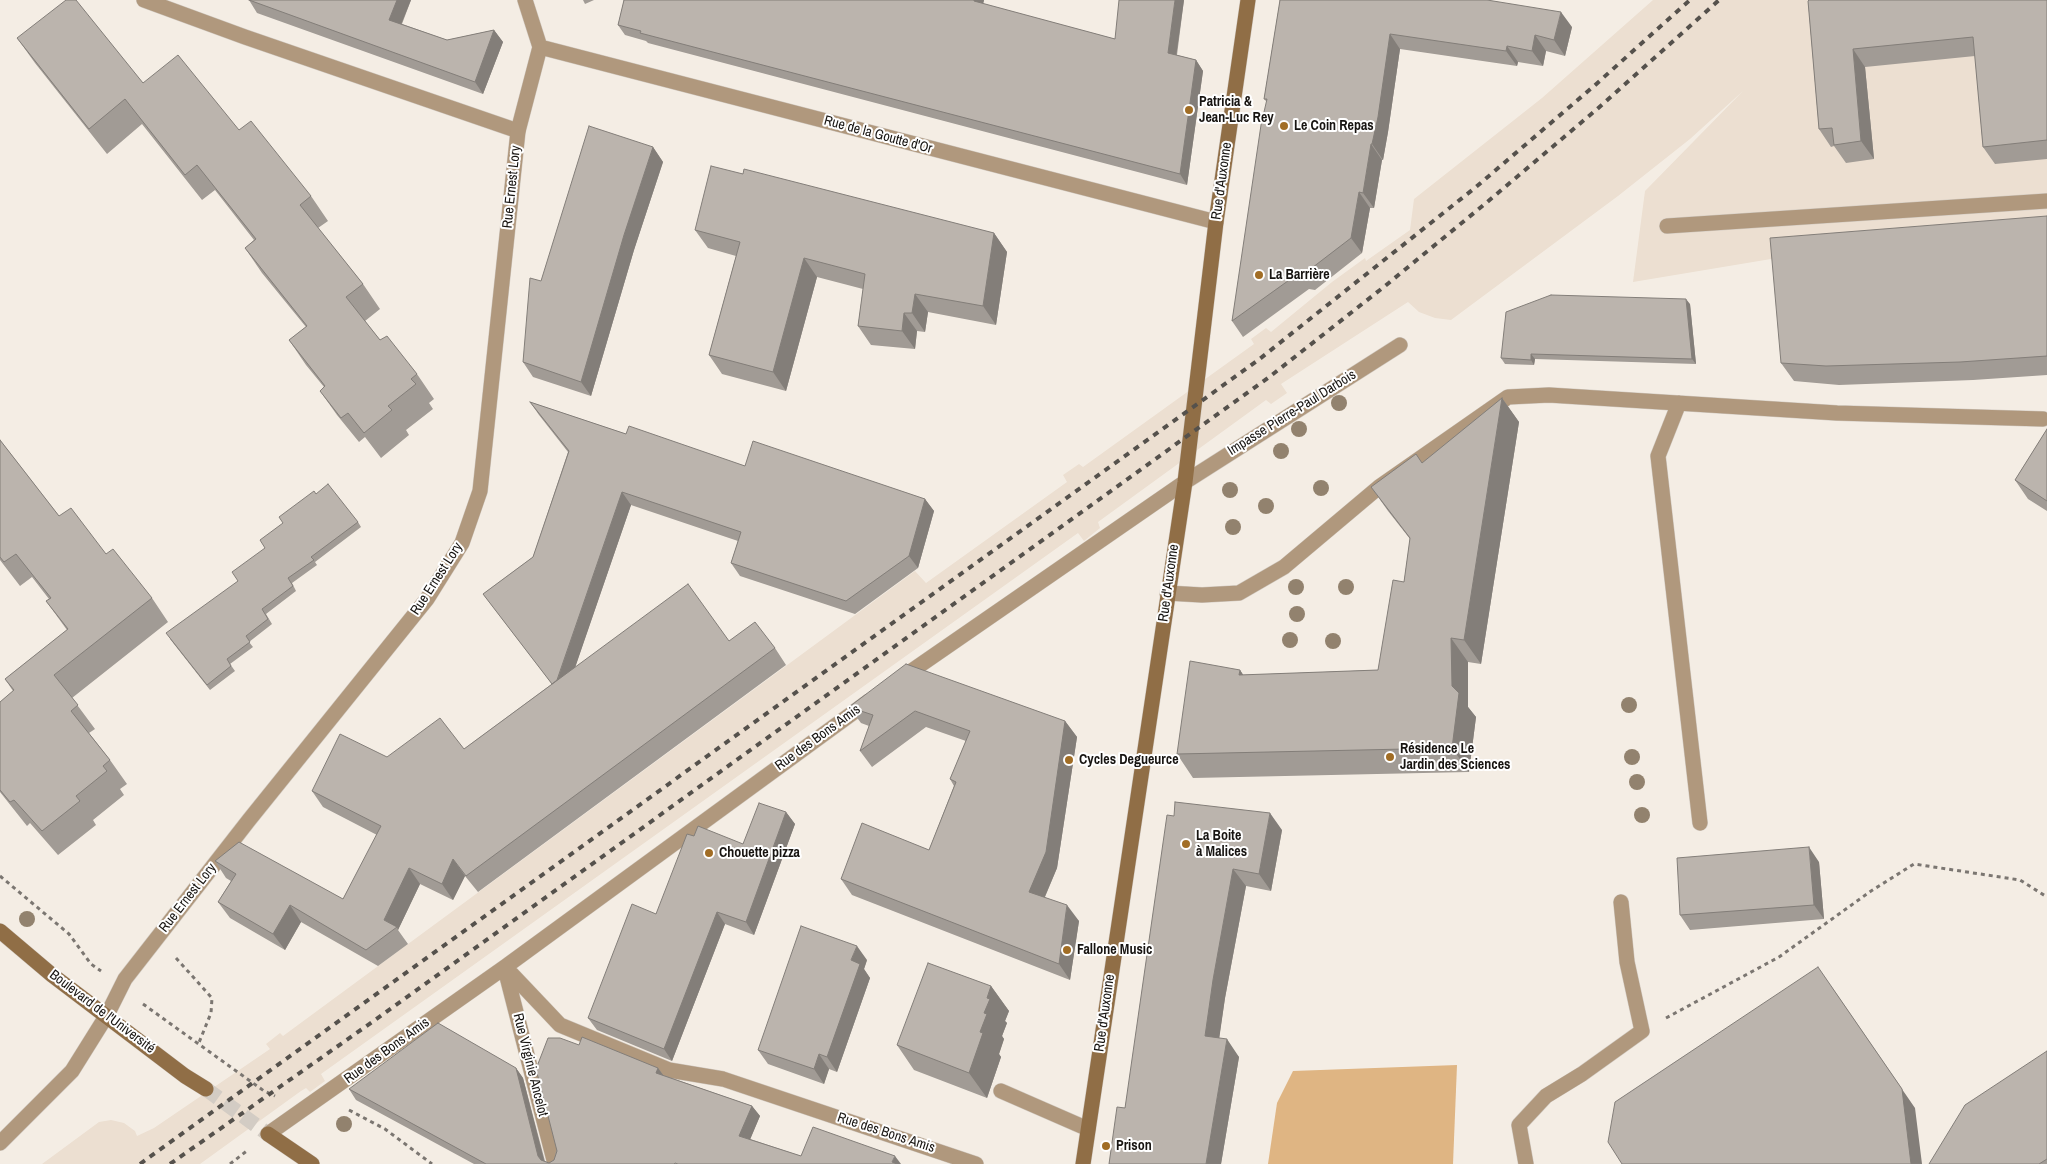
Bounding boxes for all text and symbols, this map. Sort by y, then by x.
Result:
place label: Patricia & Jean-Luc Rey [1199,94,1274,126]
marker: Patricia & Jean-Luc Rey [1183,104,1195,116]
street label: Rue de la Goutte d'Or [822,112,934,158]
place label: Le Coin Repas [1294,118,1374,134]
marker: Le Coin Repas [1278,120,1290,132]
street label: Rue d'Auxonne [1208,141,1236,221]
street label: Rue Ernest Lory [499,145,525,229]
place label: La Barrière [1269,267,1330,283]
marker: La Barrière [1253,269,1265,281]
street label: Impasse Pierre-Paul Darbois [1225,367,1359,459]
street label: Rue Ernest Lory [407,540,467,618]
street label: Rue d'Auxonne [1155,543,1183,623]
street label: Rue des Bons Amis [772,701,864,775]
place label: Résidence Le Jardin des Sciences [1400,741,1510,774]
marker: Résidence Le Jardin des Sciences [1384,751,1396,763]
place label: Cycles Degueurce [1079,752,1179,768]
marker: Cycles Degueurce [1063,754,1075,766]
place label: La Boite à Malices [1196,828,1247,860]
marker: La Boite à Malices [1180,838,1192,850]
place label: Chouette pizza [719,845,800,861]
marker: Chouette pizza [703,847,715,859]
street label: Rue Ernest Lory [156,860,220,936]
place label: Fallone Music [1077,942,1152,958]
marker: Fallone Music [1061,944,1073,956]
street label: Boulevard de l'Université [46,967,158,1057]
street label: Rue d'Auxonne [1091,973,1119,1053]
street label: Rue Virginie Ancelot [509,1012,551,1118]
street label: Rue des Bons Amis [341,1014,433,1088]
street label: Rue des Bons Amis [835,1109,937,1157]
place label: Prison [1116,1138,1152,1154]
marker: Prison [1100,1140,1112,1152]

